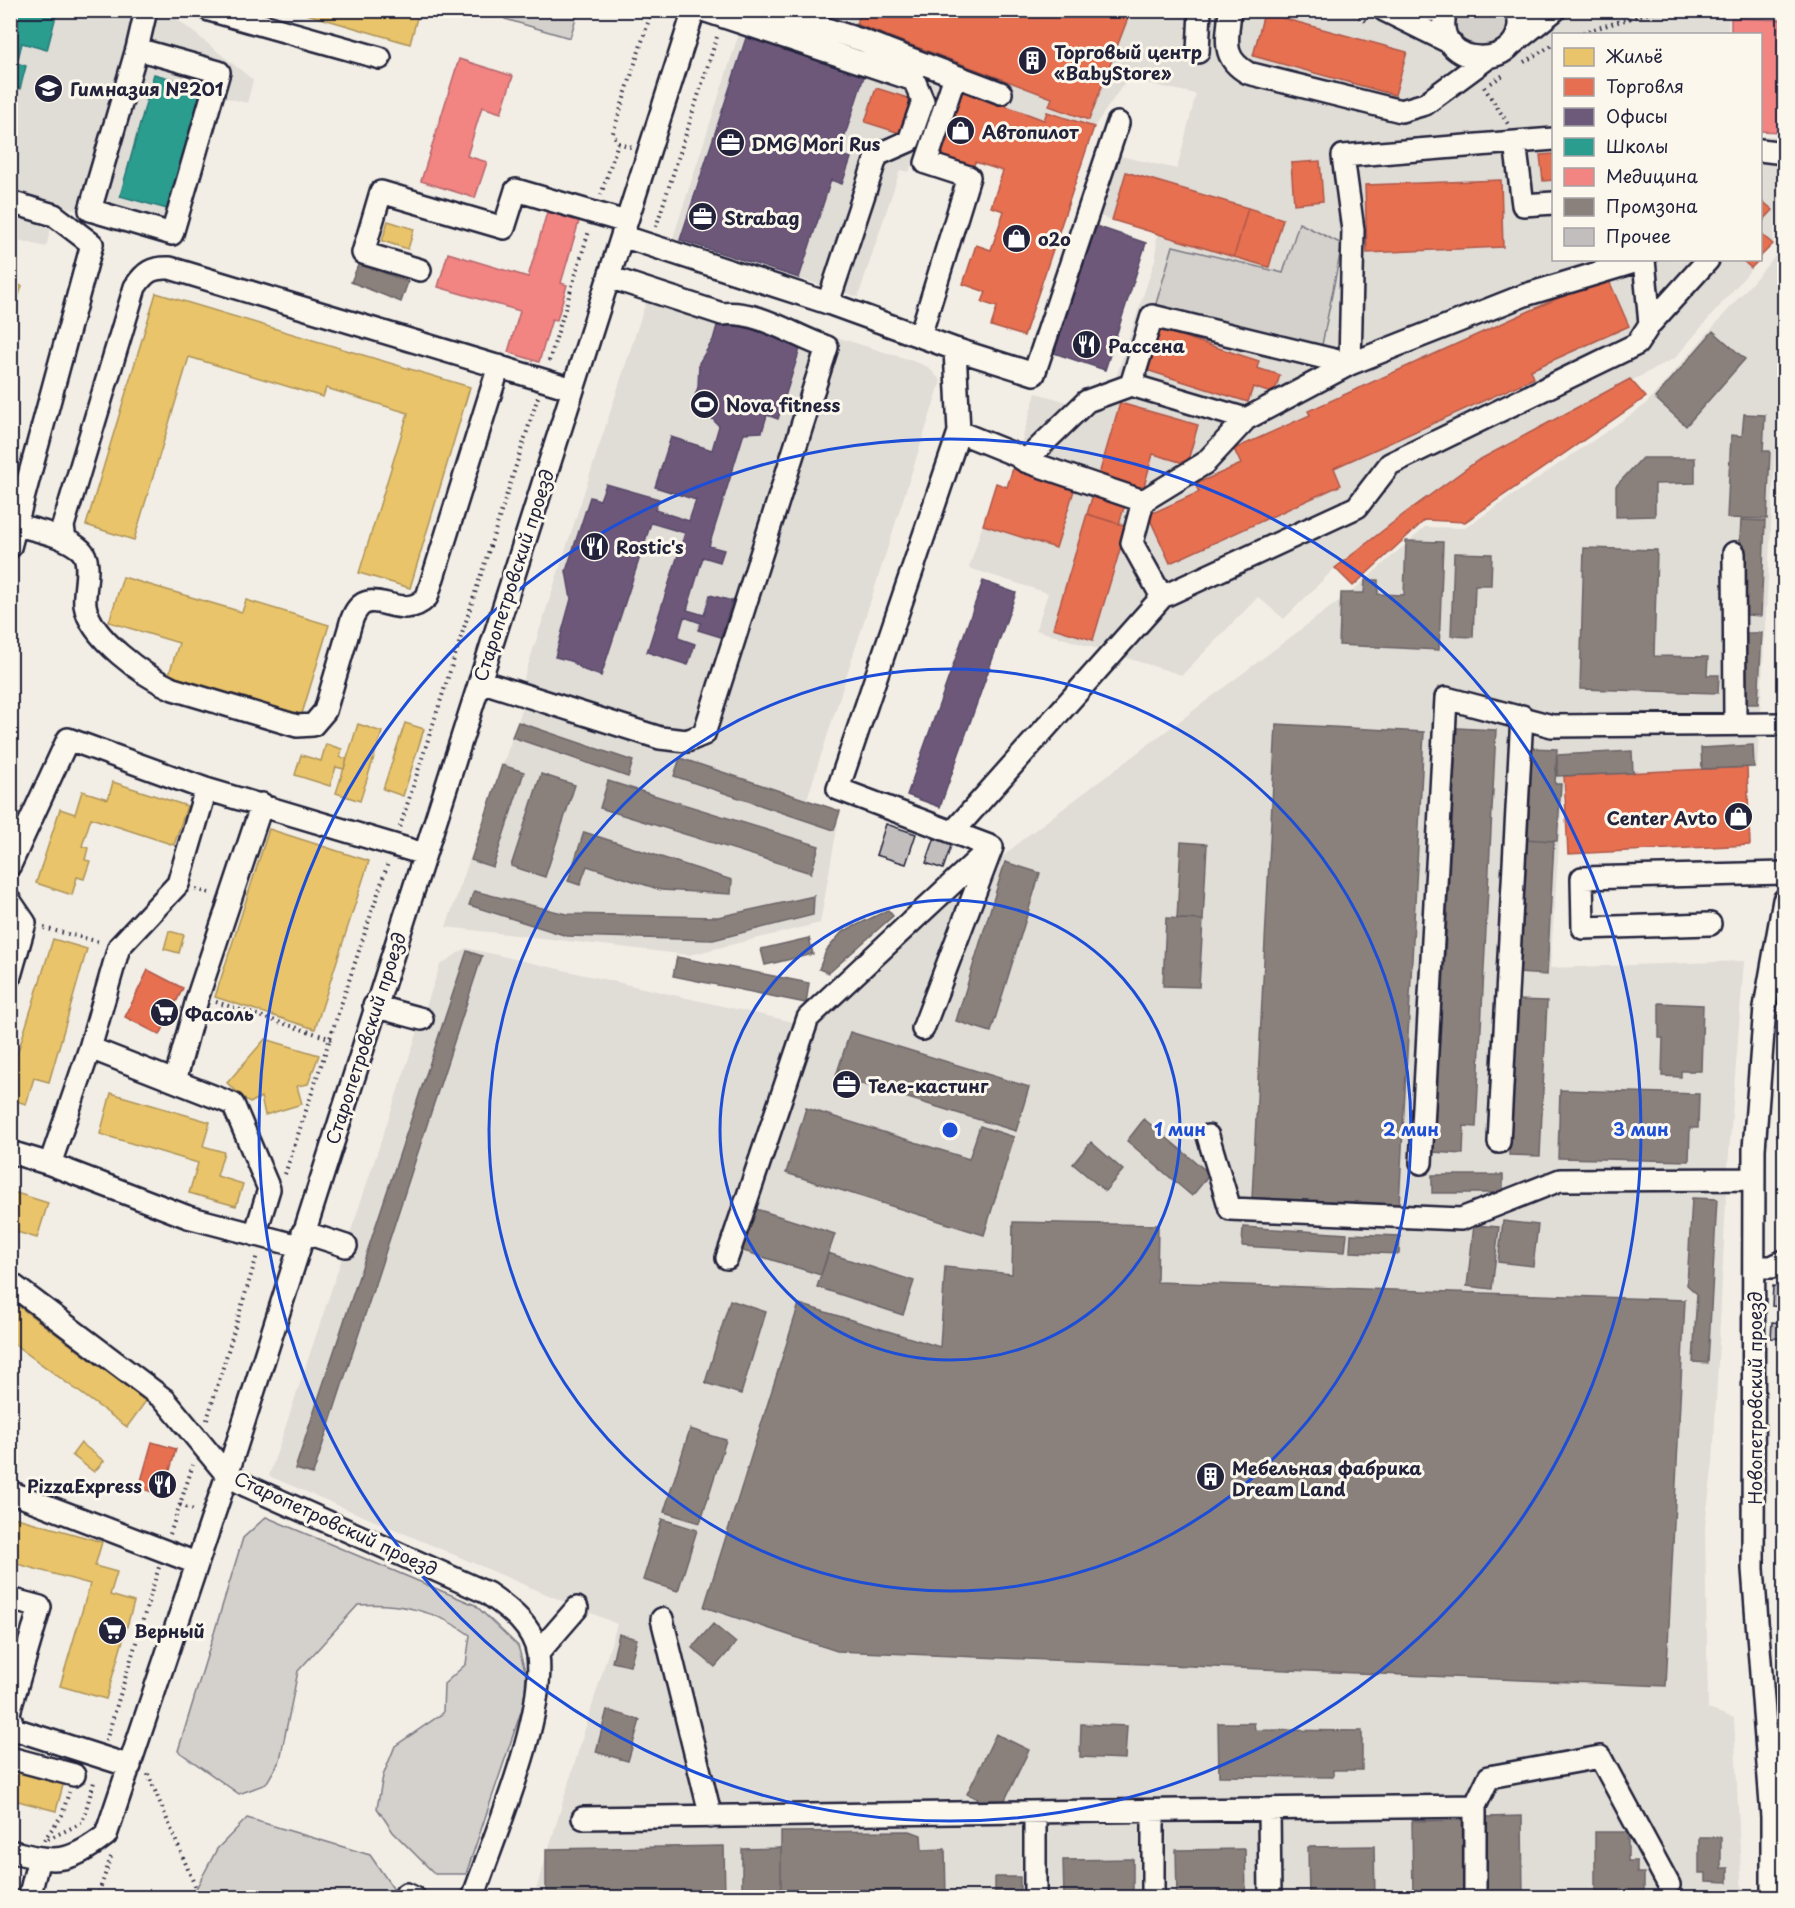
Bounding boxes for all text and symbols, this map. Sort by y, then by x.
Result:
legend [1552,33,1762,261]
place label: Торговый центр «BabyStore» [1054,38,1202,86]
text: Жильё [1605,42,1663,69]
building icon: Торговый центр «BabyStore» [1017,45,1049,77]
school or university icon: Гимназия №201 [33,72,65,104]
text: Торговля [1606,72,1684,99]
place label: Гимназия №201 [70,75,224,102]
text: Офисы [1606,102,1668,129]
shop icon: Автопилот [945,115,977,147]
place label: Автопилот [982,118,1079,145]
office icon: DMG Mori Rus [714,127,746,159]
place label: DMG Mori Rus [751,130,881,157]
text: Школы [1606,132,1669,159]
text: Медицина [1606,162,1698,189]
text: Промзона [1606,192,1698,219]
office icon: Strabag [687,201,719,233]
place label: Strabag [724,204,800,231]
shop icon: o2o [1001,222,1033,254]
text: Прочее [1606,222,1671,249]
place label: o2o [1038,225,1071,252]
restaurant icon: Рассена [1071,329,1103,361]
place label: Рассена [1108,332,1185,359]
sports icon: Nova fitness [689,388,721,420]
place label: Nova fitness [726,391,840,418]
street label: Старопетровский проезд [466,465,560,685]
restaurant icon: Rostic's [579,530,611,562]
place label: Rostic's [616,533,684,560]
shop icon: Center Avto [1722,801,1754,833]
place label: Center Avto [1606,804,1717,831]
street label: Старопетровский проезд [318,928,412,1148]
supermarket icon: Фасоль [148,997,180,1029]
place label: Фасоль [185,1000,254,1027]
office icon: Теле-кастинг [831,1069,863,1101]
place label: Теле-кастинг [868,1072,989,1099]
text: 1 мин [1154,1115,1206,1142]
text: 2 мин [1383,1115,1439,1142]
text: 3 мин [1613,1115,1669,1142]
centre of rings [940,1120,960,1140]
street label: Новопетровский проезд [1741,1291,1768,1505]
place label: Мебельная фабрика Dream Land [1232,1454,1422,1502]
building icon: Мебельная фабрика Dream Land [1195,1461,1227,1493]
street label: Старопетровский проезд [230,1464,442,1582]
restaurant icon: PizzaExpress [147,1469,179,1501]
place label: PizzaExpress [27,1472,142,1499]
supermarket icon: Верный [97,1614,129,1646]
place label: Верный [134,1617,205,1644]

